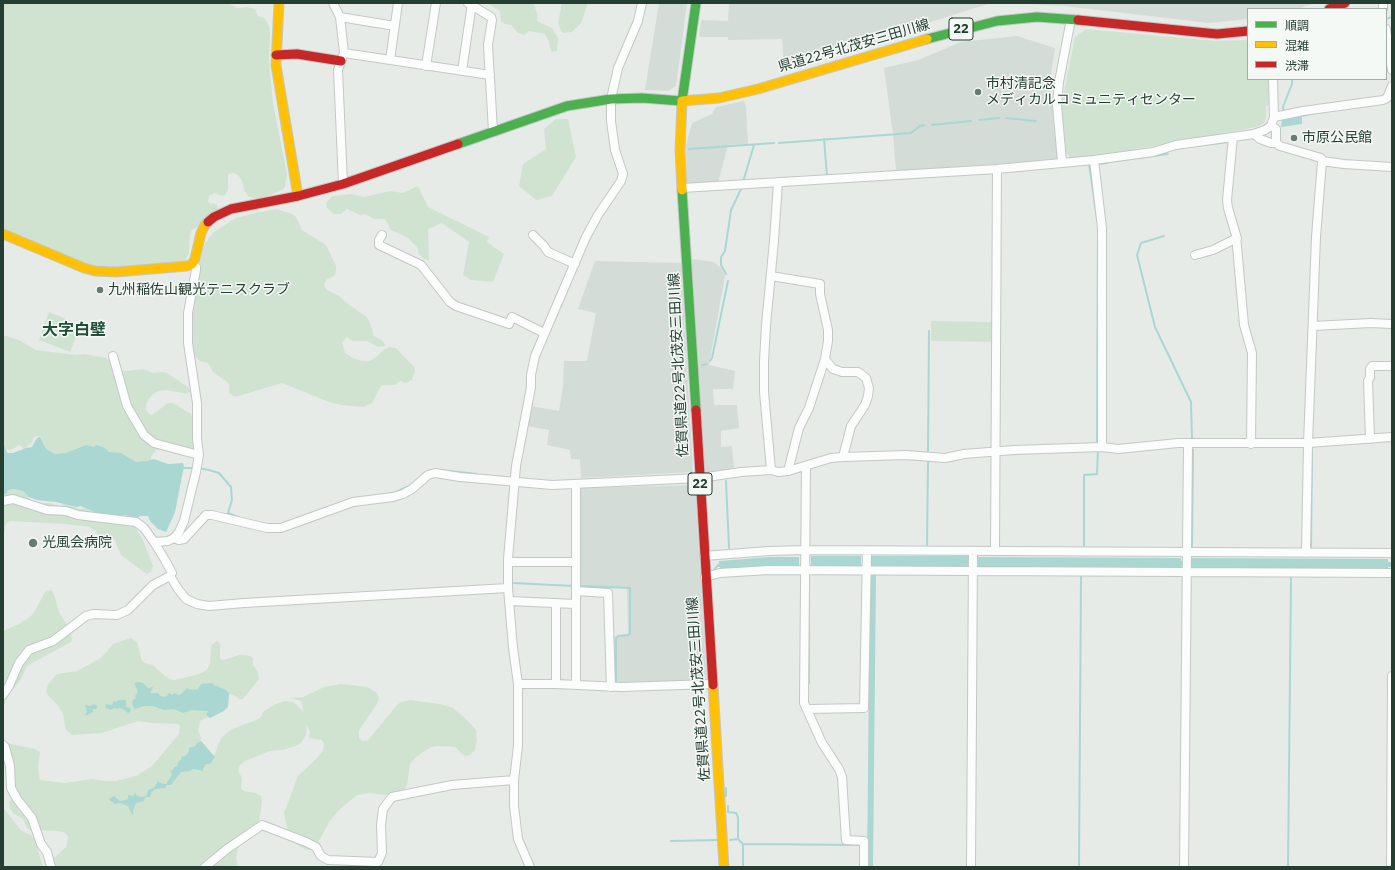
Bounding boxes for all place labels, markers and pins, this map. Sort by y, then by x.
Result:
place label: 市村清記念 メディカルコミュニティセンター [986,76,1196,108]
marker: 市村清記念 メディカルコミュニティセンター [973,87,983,97]
place label: 市原公民館 [1302,130,1372,146]
marker: 市原公民館 [1289,133,1299,143]
place label: 九州稲佐山観光テニスクラブ [108,282,290,298]
marker: 九州稲佐山観光テニスクラブ [95,285,105,295]
place label: 光風会病院 [42,535,112,551]
marker: 光風会病院 [27,537,39,549]

